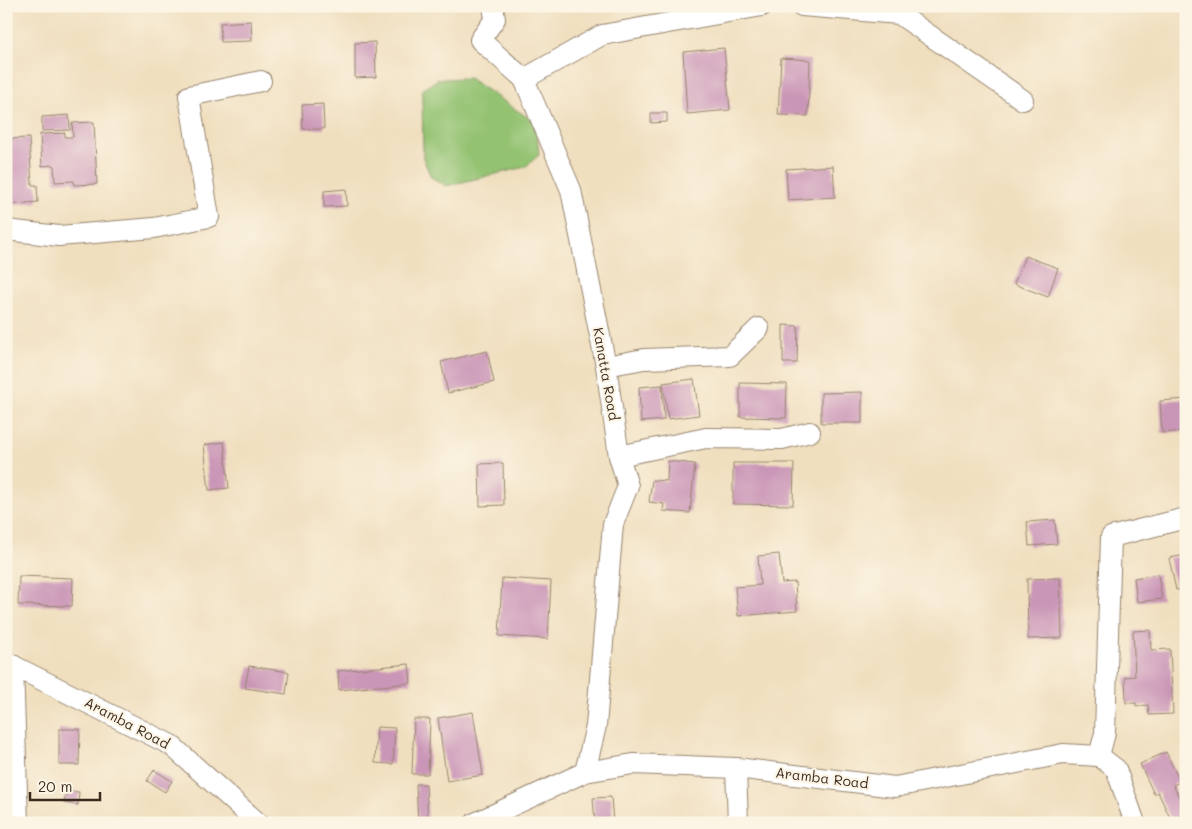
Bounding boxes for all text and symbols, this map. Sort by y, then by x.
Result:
street label: Kanatta Road [589,326,624,422]
street label: Aramba Road [81,692,173,753]
street label: Aramba Road [774,762,870,793]
scale bar [30,769,100,801]
text: 20 m [38,776,72,796]

